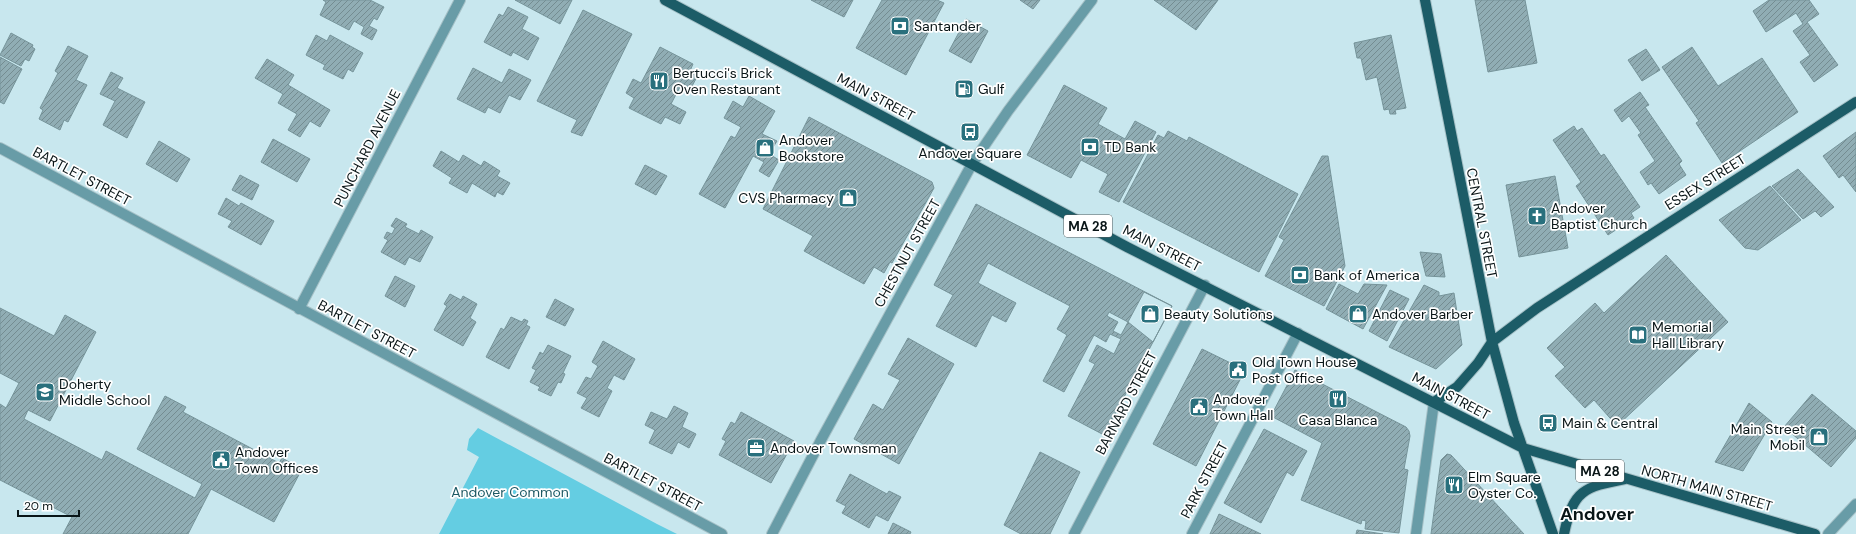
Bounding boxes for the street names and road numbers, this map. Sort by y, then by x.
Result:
street label: MAIN STREET [834,69,918,125]
street label: PUNCHARD AVENUE [330,86,404,210]
street label: BARTLET STREET [30,143,134,209]
street label: ESSEX STREET [1661,150,1749,214]
street label: CENTRAL STREET [1462,166,1502,280]
street label: CHESTNUT STREET [870,195,944,310]
road number: MA 28 [1064,215,1112,237]
street label: MAIN STREET [1120,221,1204,275]
street label: BARTLET STREET [315,296,419,362]
street label: BARNARD STREET [1091,348,1161,458]
street label: MAIN STREET [1409,368,1493,424]
street label: PARK STREET [1176,439,1232,521]
street label: BARTLET STREET [601,449,705,515]
road number: MA 28 [1576,460,1624,482]
street label: NORTH MAIN STREET [1639,461,1775,515]

